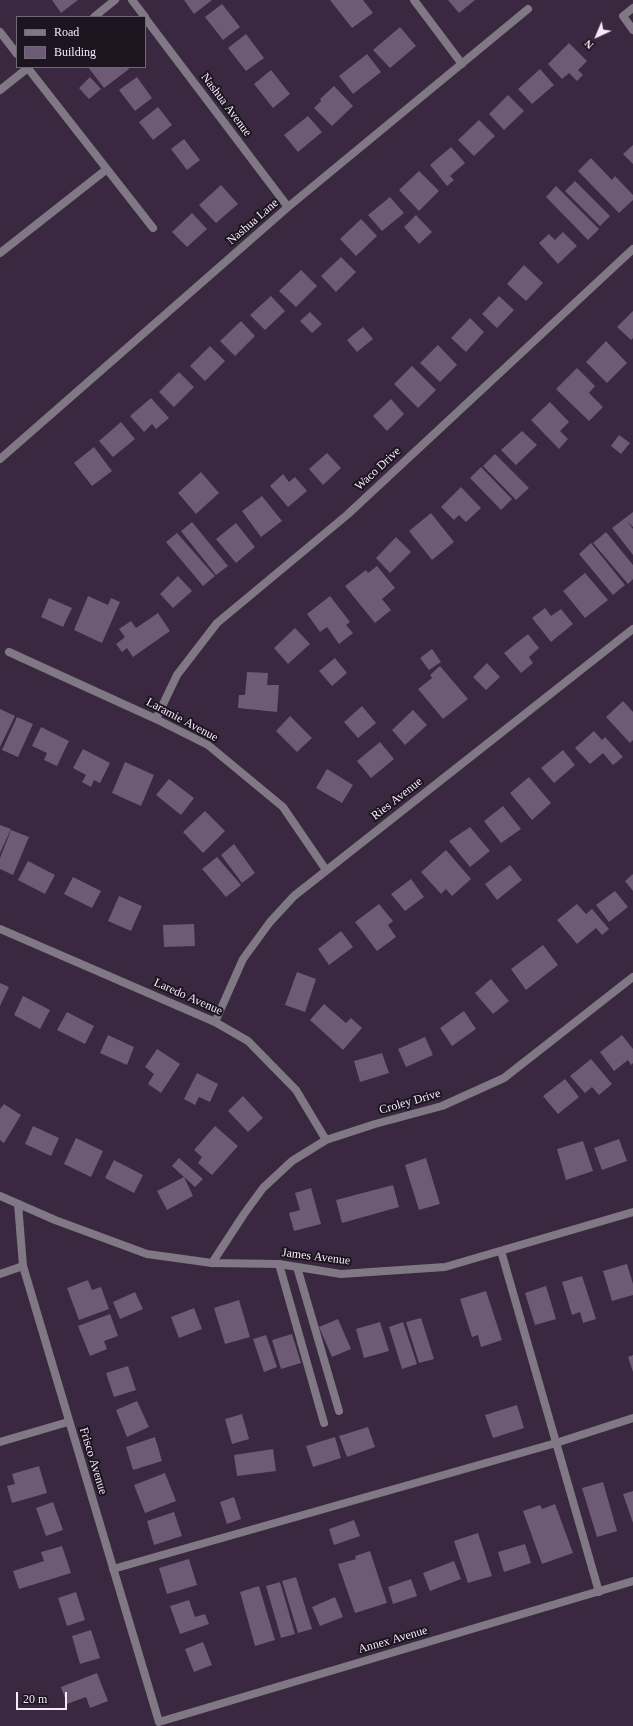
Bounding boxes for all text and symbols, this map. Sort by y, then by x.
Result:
legend [16,16,146,68]
north arrow [577,16,617,56]
text: Road [54,25,79,39]
text: N [582,38,596,52]
text: Building [54,45,96,59]
street label: Nashua Avenue [198,71,254,139]
street label: Nashua Lane [225,196,281,248]
street label: Waco Drive [352,444,404,494]
street label: Laramie Avenue [144,695,220,745]
street label: Ries Avenue [369,775,425,823]
street label: Laredo Avenue [152,975,224,1019]
street label: Croley Drive [378,1086,442,1118]
street label: James Avenue [281,1246,351,1268]
street label: Frisco Avenue [76,1426,110,1496]
street label: Annex Avenue [357,1623,429,1657]
scale bar [18,1684,69,1710]
text: 20 m [23,1692,47,1706]

